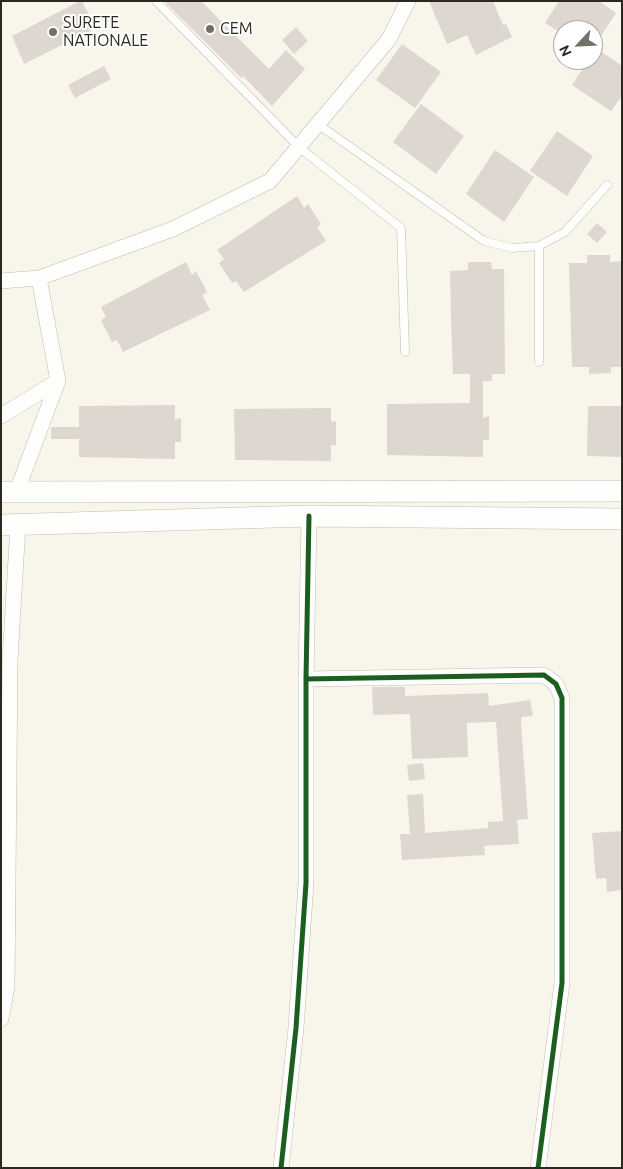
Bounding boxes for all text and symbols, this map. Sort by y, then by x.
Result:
place label: SURETE NATIONALE [63,13,148,51]
place label: CEM [220,19,253,39]
north arrow [553,20,603,70]
marker: CEM [204,23,216,35]
marker: SURETE NATIONALE [47,26,59,38]
text: N [556,43,575,59]

